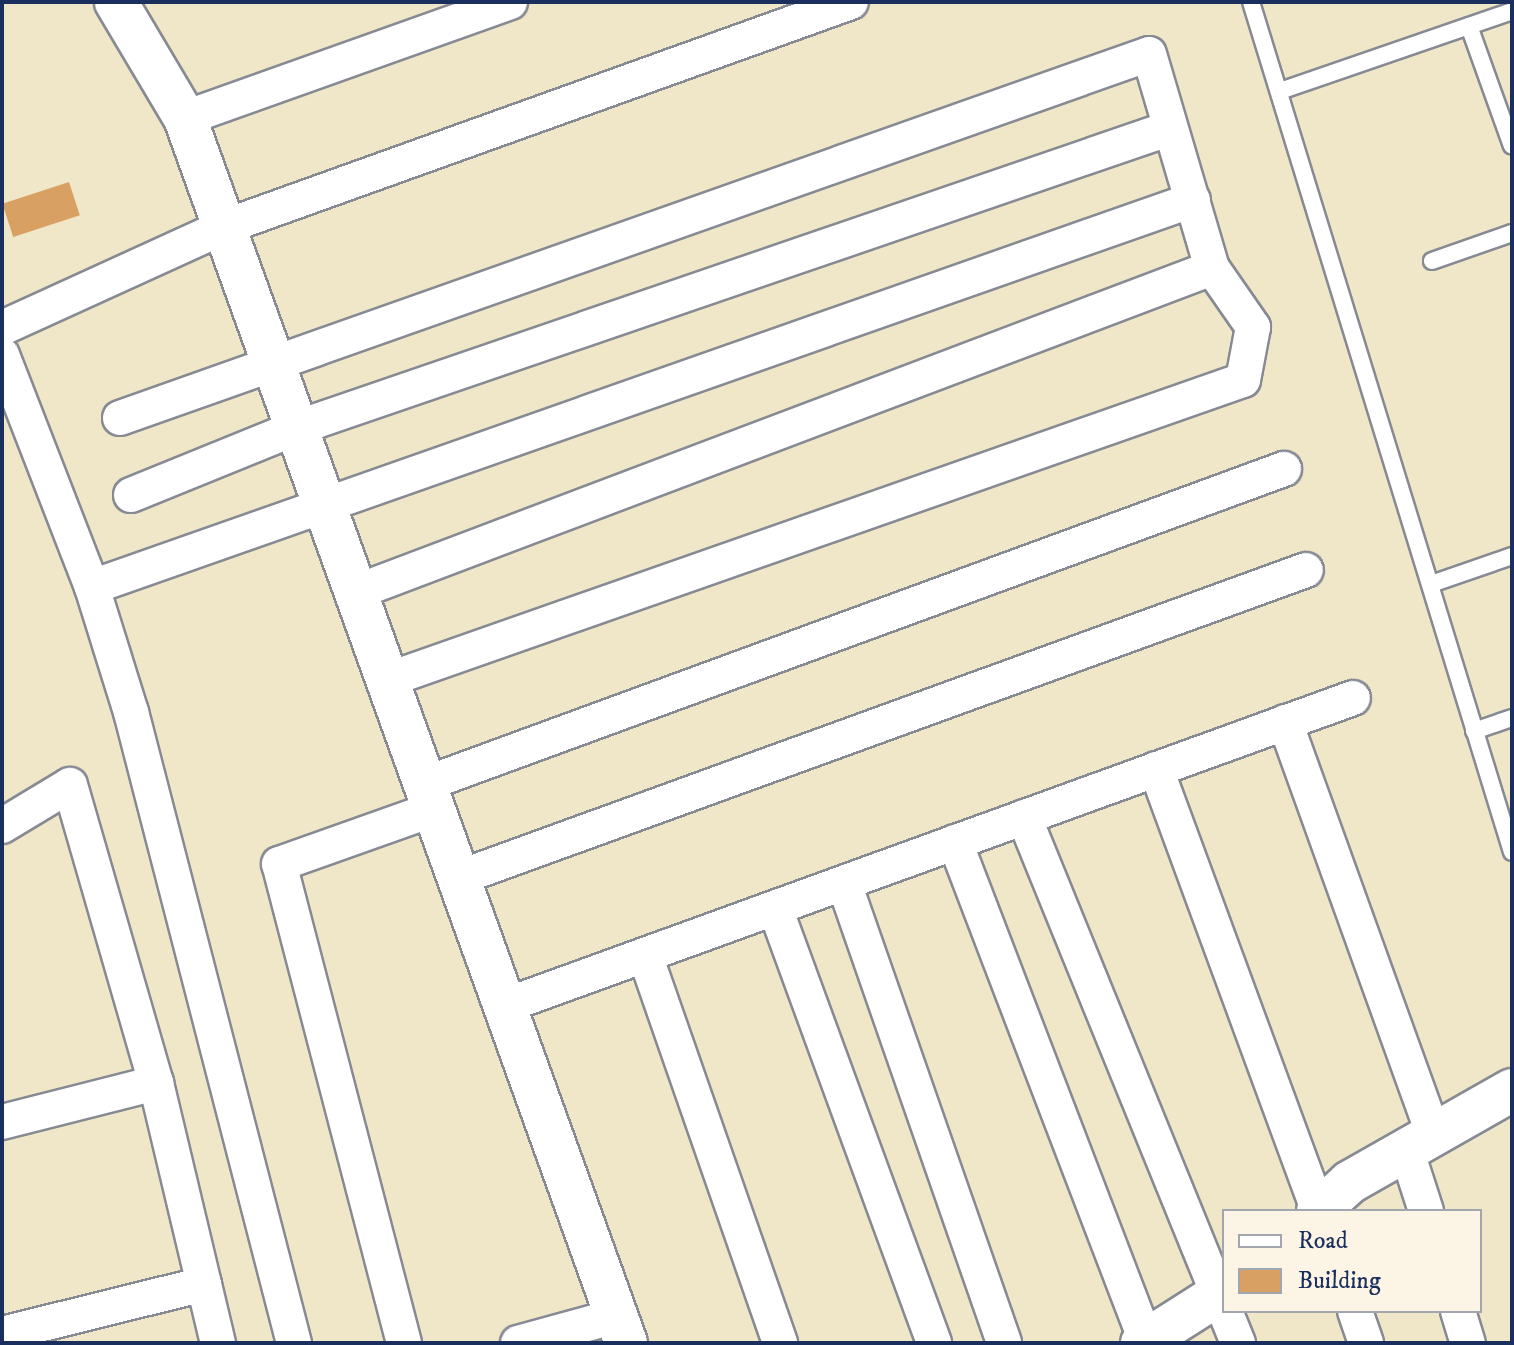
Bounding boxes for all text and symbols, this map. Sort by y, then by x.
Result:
legend [1222,1209,1482,1313]
text: Road [1298,1226,1348,1256]
text: Building [1298,1266,1381,1296]

